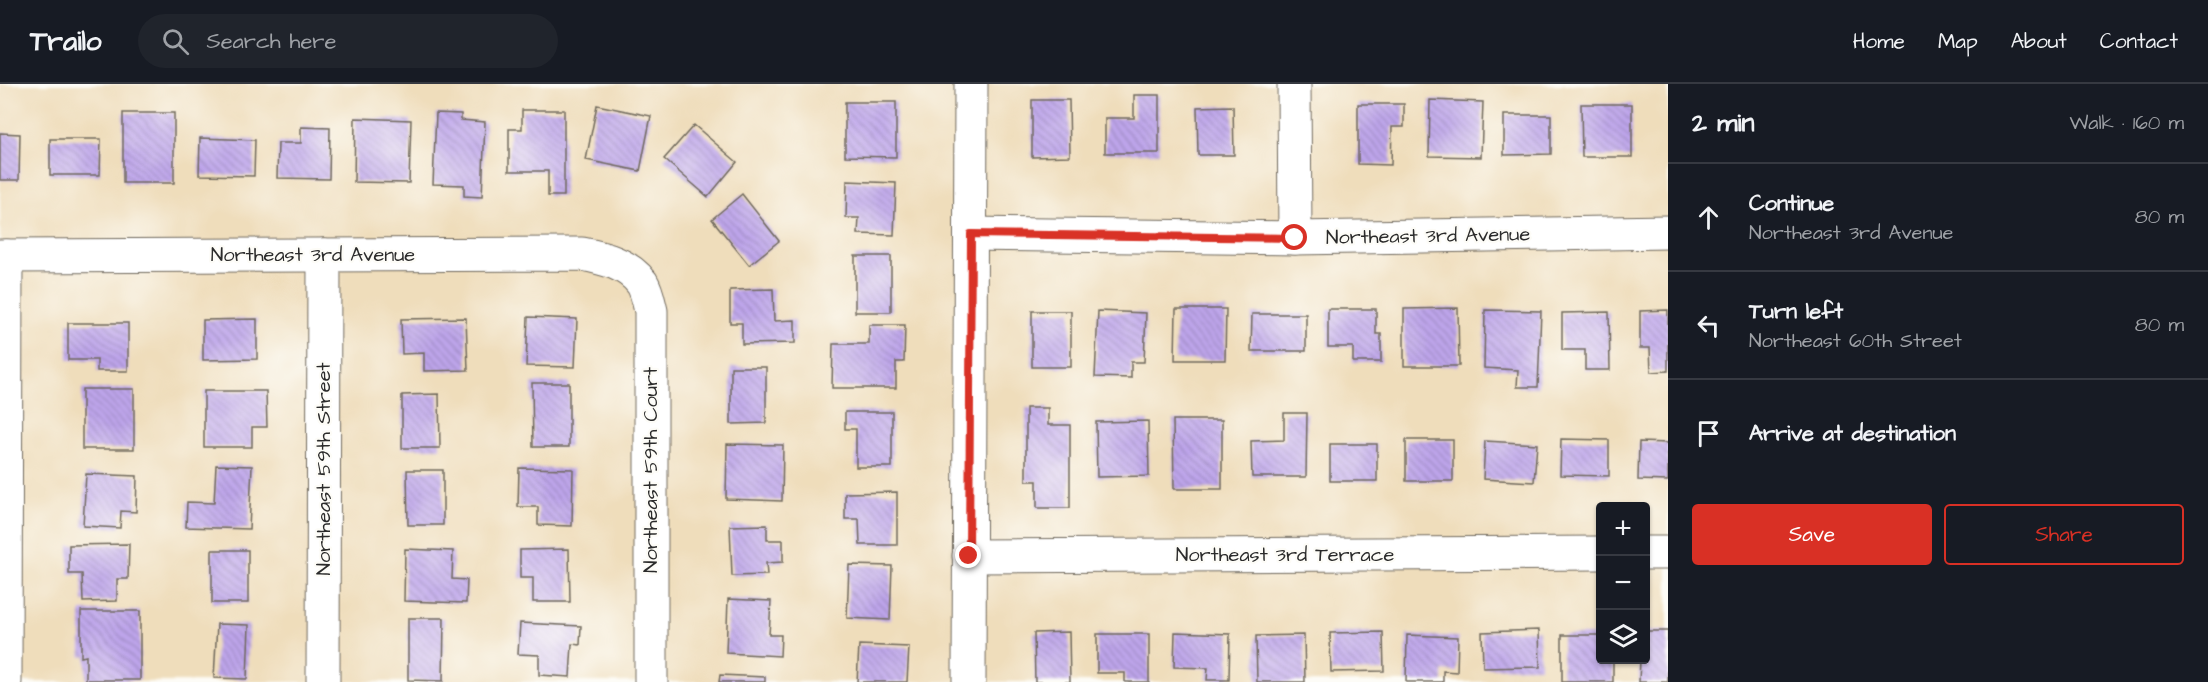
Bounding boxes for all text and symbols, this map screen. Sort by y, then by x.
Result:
search box [138,14,558,68]
text: Trailo [30,22,102,61]
icon: search [159,25,192,58]
text: Search here [207,26,336,57]
text: Home [1853,27,1905,56]
text: Map [1938,27,1978,56]
text: About [2011,27,2067,56]
text: Contact [2100,27,2178,56]
text: 2 min [1692,105,1754,141]
text: Walk · 160 m [2069,109,2184,137]
text: Continue [1749,188,1834,219]
icon: ahead [1692,201,1725,234]
text: 80 m [2135,203,2184,231]
text: Northeast 3rd Avenue [1749,219,1953,247]
street label: Northeast 3rd Avenue [1326,220,1531,252]
route start [1281,224,1307,250]
street label: Northeast 3rd Avenue [211,241,415,269]
text: Turn left [1749,296,1843,327]
icon: left [1692,309,1725,342]
text: 80 m [2135,311,2184,339]
text: Northeast 60th Street [1749,327,1962,355]
street label: Northeast 59th Street [310,362,338,576]
street label: Northeast 59th Court [637,367,665,573]
icon: arrive [1692,417,1725,450]
text: Arrive at destination [1749,418,1956,449]
map controls [1596,502,1650,664]
button: + [1596,502,1650,556]
button: Save [1692,504,1932,565]
button: Share [1944,504,2184,565]
street label: Northeast 3rd Terrace [1176,541,1394,569]
route end [955,542,981,568]
button: − [1596,556,1650,610]
button: layers [1596,610,1650,664]

